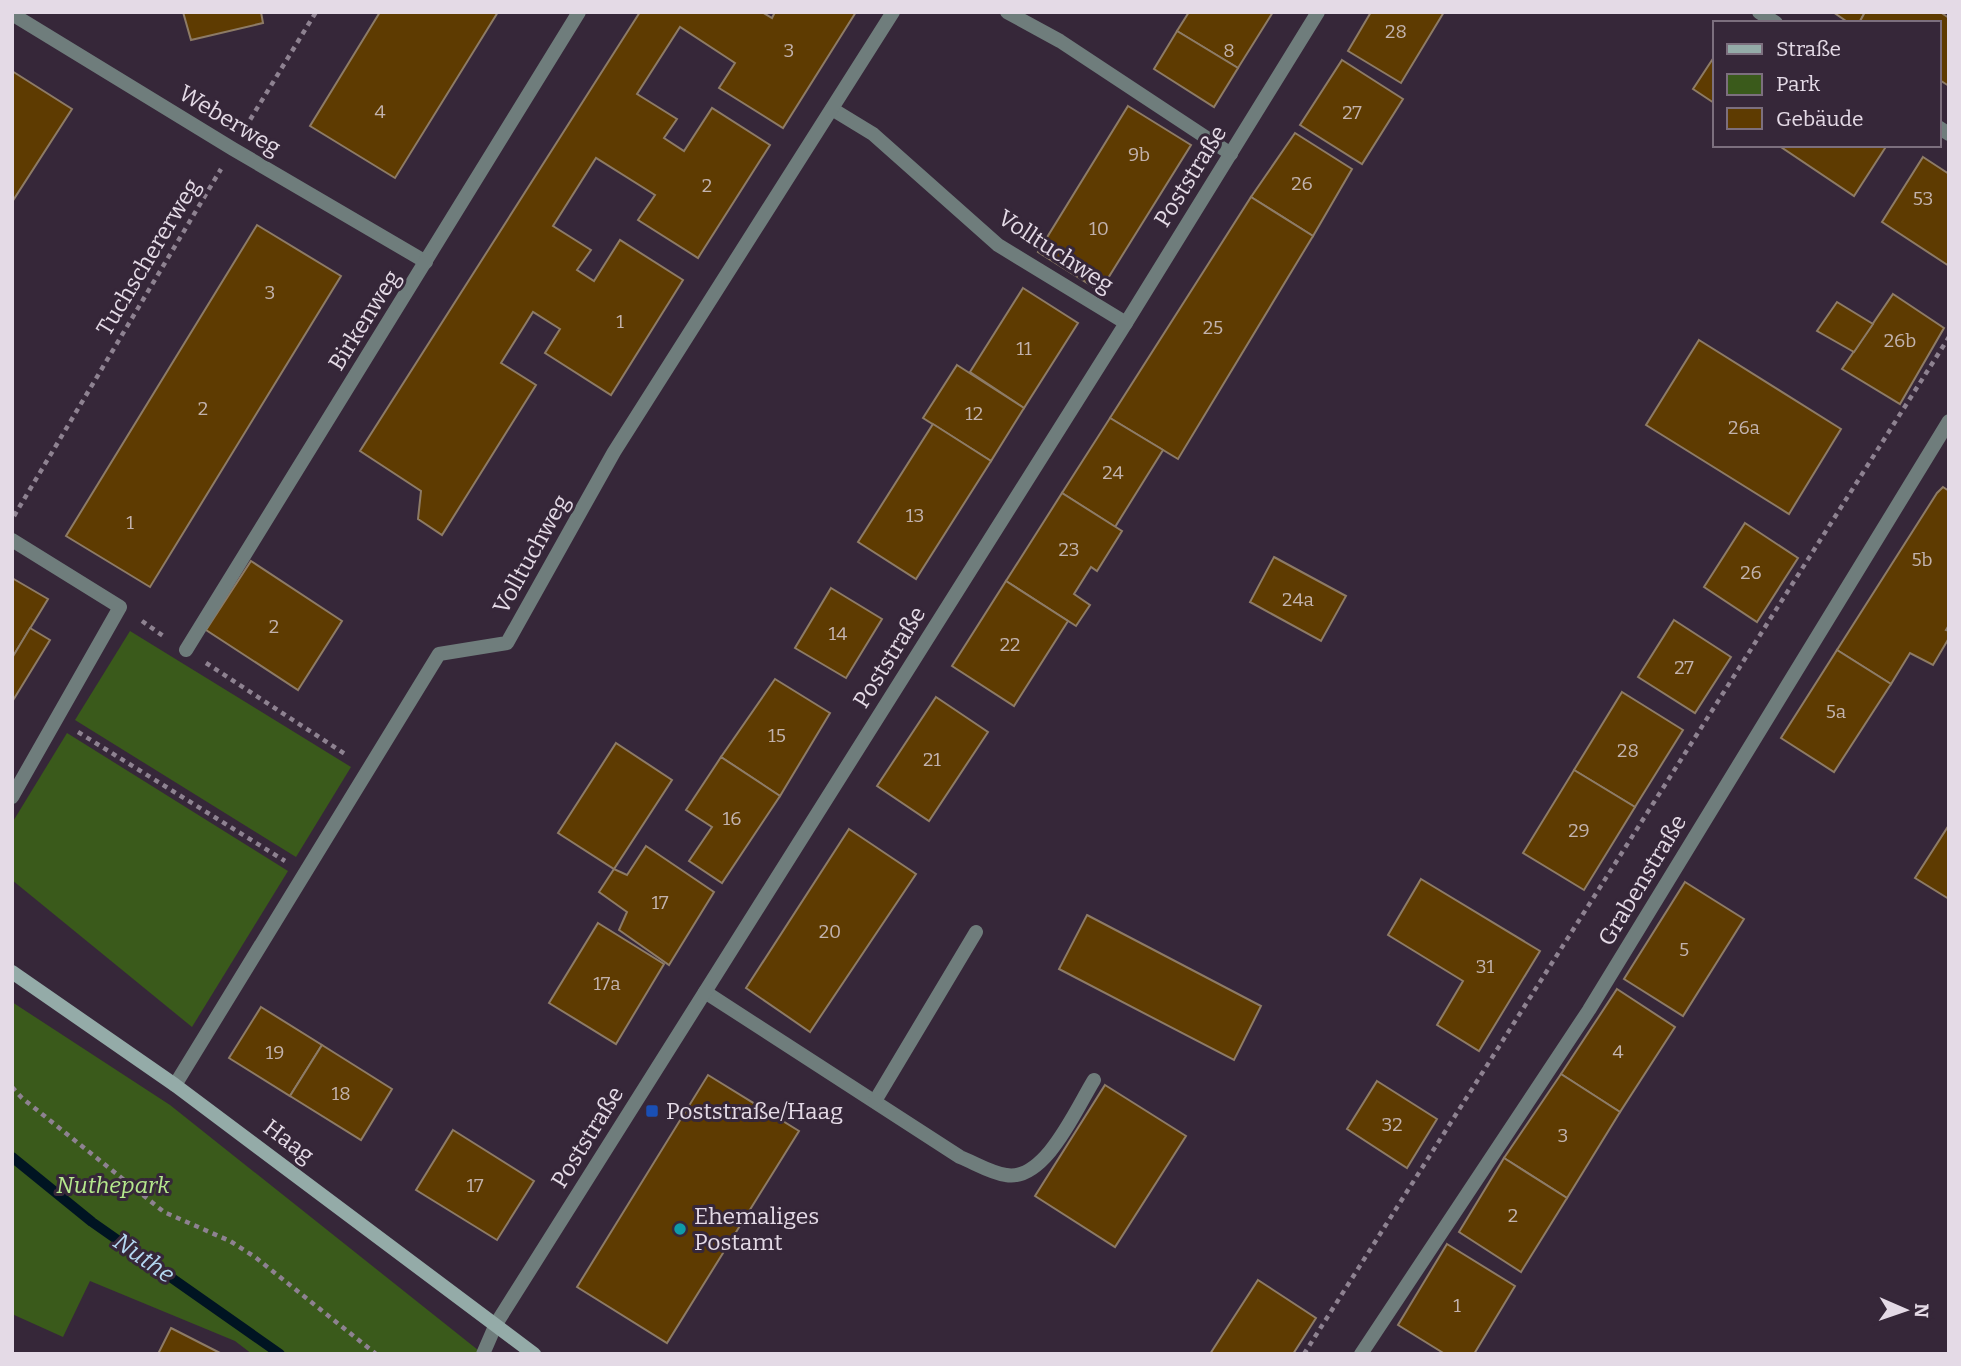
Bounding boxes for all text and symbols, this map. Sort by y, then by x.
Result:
house number: 28 [1385,20,1407,43]
legend [1713,21,1940,147]
text: Straße [1776,36,1841,62]
house number: 3 [784,39,794,62]
house number: 8 [1223,39,1235,62]
text: Park [1776,71,1820,97]
street label: Weberweg [174,79,286,161]
house number: 4 [374,100,386,123]
house number: 27 [1342,101,1362,124]
text: Gebäude [1776,106,1864,132]
street label: Poststraße [1148,120,1232,232]
house number: 9b [1128,143,1150,166]
house number: 26 [1291,172,1313,195]
street label: Tuchschererweg [90,173,206,341]
house number: 2 [702,174,712,197]
house number: 53 [1913,187,1933,210]
street label: Volltuchweg [993,203,1119,299]
house number: 10 [1089,217,1109,240]
street label: Birkenweg [322,264,406,375]
house number: 3 [265,281,275,304]
house number: 1 [616,310,624,333]
house number: 25 [1203,316,1223,339]
house number: 26b [1884,329,1916,352]
house number: 11 [1016,337,1032,360]
house number: 2 [198,397,208,420]
house number: 12 [965,402,983,425]
house number: 26a [1728,416,1761,439]
house number: 24 [1102,461,1124,484]
street label: Volltuchweg [487,489,575,618]
house number: 13 [906,504,924,527]
house number: 1 [126,511,134,534]
house number: 23 [1058,538,1080,561]
house number: 5b [1911,548,1933,571]
house number: 26 [1740,561,1762,584]
house number: 24a [1282,588,1315,611]
street label: Poststraße [847,601,931,713]
house number: 2 [269,615,279,638]
house number: 14 [829,622,847,645]
house number: 22 [1000,633,1020,656]
house number: 27 [1674,656,1694,679]
house number: 5a [1826,700,1847,723]
house number: 15 [768,724,786,747]
house number: 28 [1617,739,1639,762]
house number: 21 [923,748,941,771]
house number: 16 [723,807,741,830]
street label: Grabenstraße [1592,809,1692,951]
house number: 29 [1568,819,1590,842]
house number: 17 [651,891,669,914]
house number: 20 [819,920,841,943]
house number: 5 [1679,938,1689,961]
house number: 31 [1476,955,1495,978]
house number: 17a [593,972,621,995]
house number: 4 [1612,1040,1624,1063]
house number: 19 [266,1041,284,1064]
street label: Poststraße [545,1081,629,1193]
house number: 18 [331,1082,351,1105]
place label: Poststraße/Haag [666,1097,843,1125]
marker: Poststraße/Haag [644,1103,660,1119]
street label: Haag [258,1113,320,1169]
house number: 32 [1381,1113,1403,1136]
house number: 3 [1558,1124,1568,1147]
park label: Nuthepark [56,1171,170,1199]
house number: 17 [466,1174,484,1197]
place label: Ehemaliges Postamt [694,1202,819,1256]
house number: 2 [1508,1204,1518,1227]
marker: Ehemaliges Postamt [672,1221,688,1237]
water label: Nuthe [108,1227,180,1289]
north arrow [1870,1275,1940,1345]
house number: 1 [1453,1294,1461,1317]
text: N [1910,1303,1933,1319]

